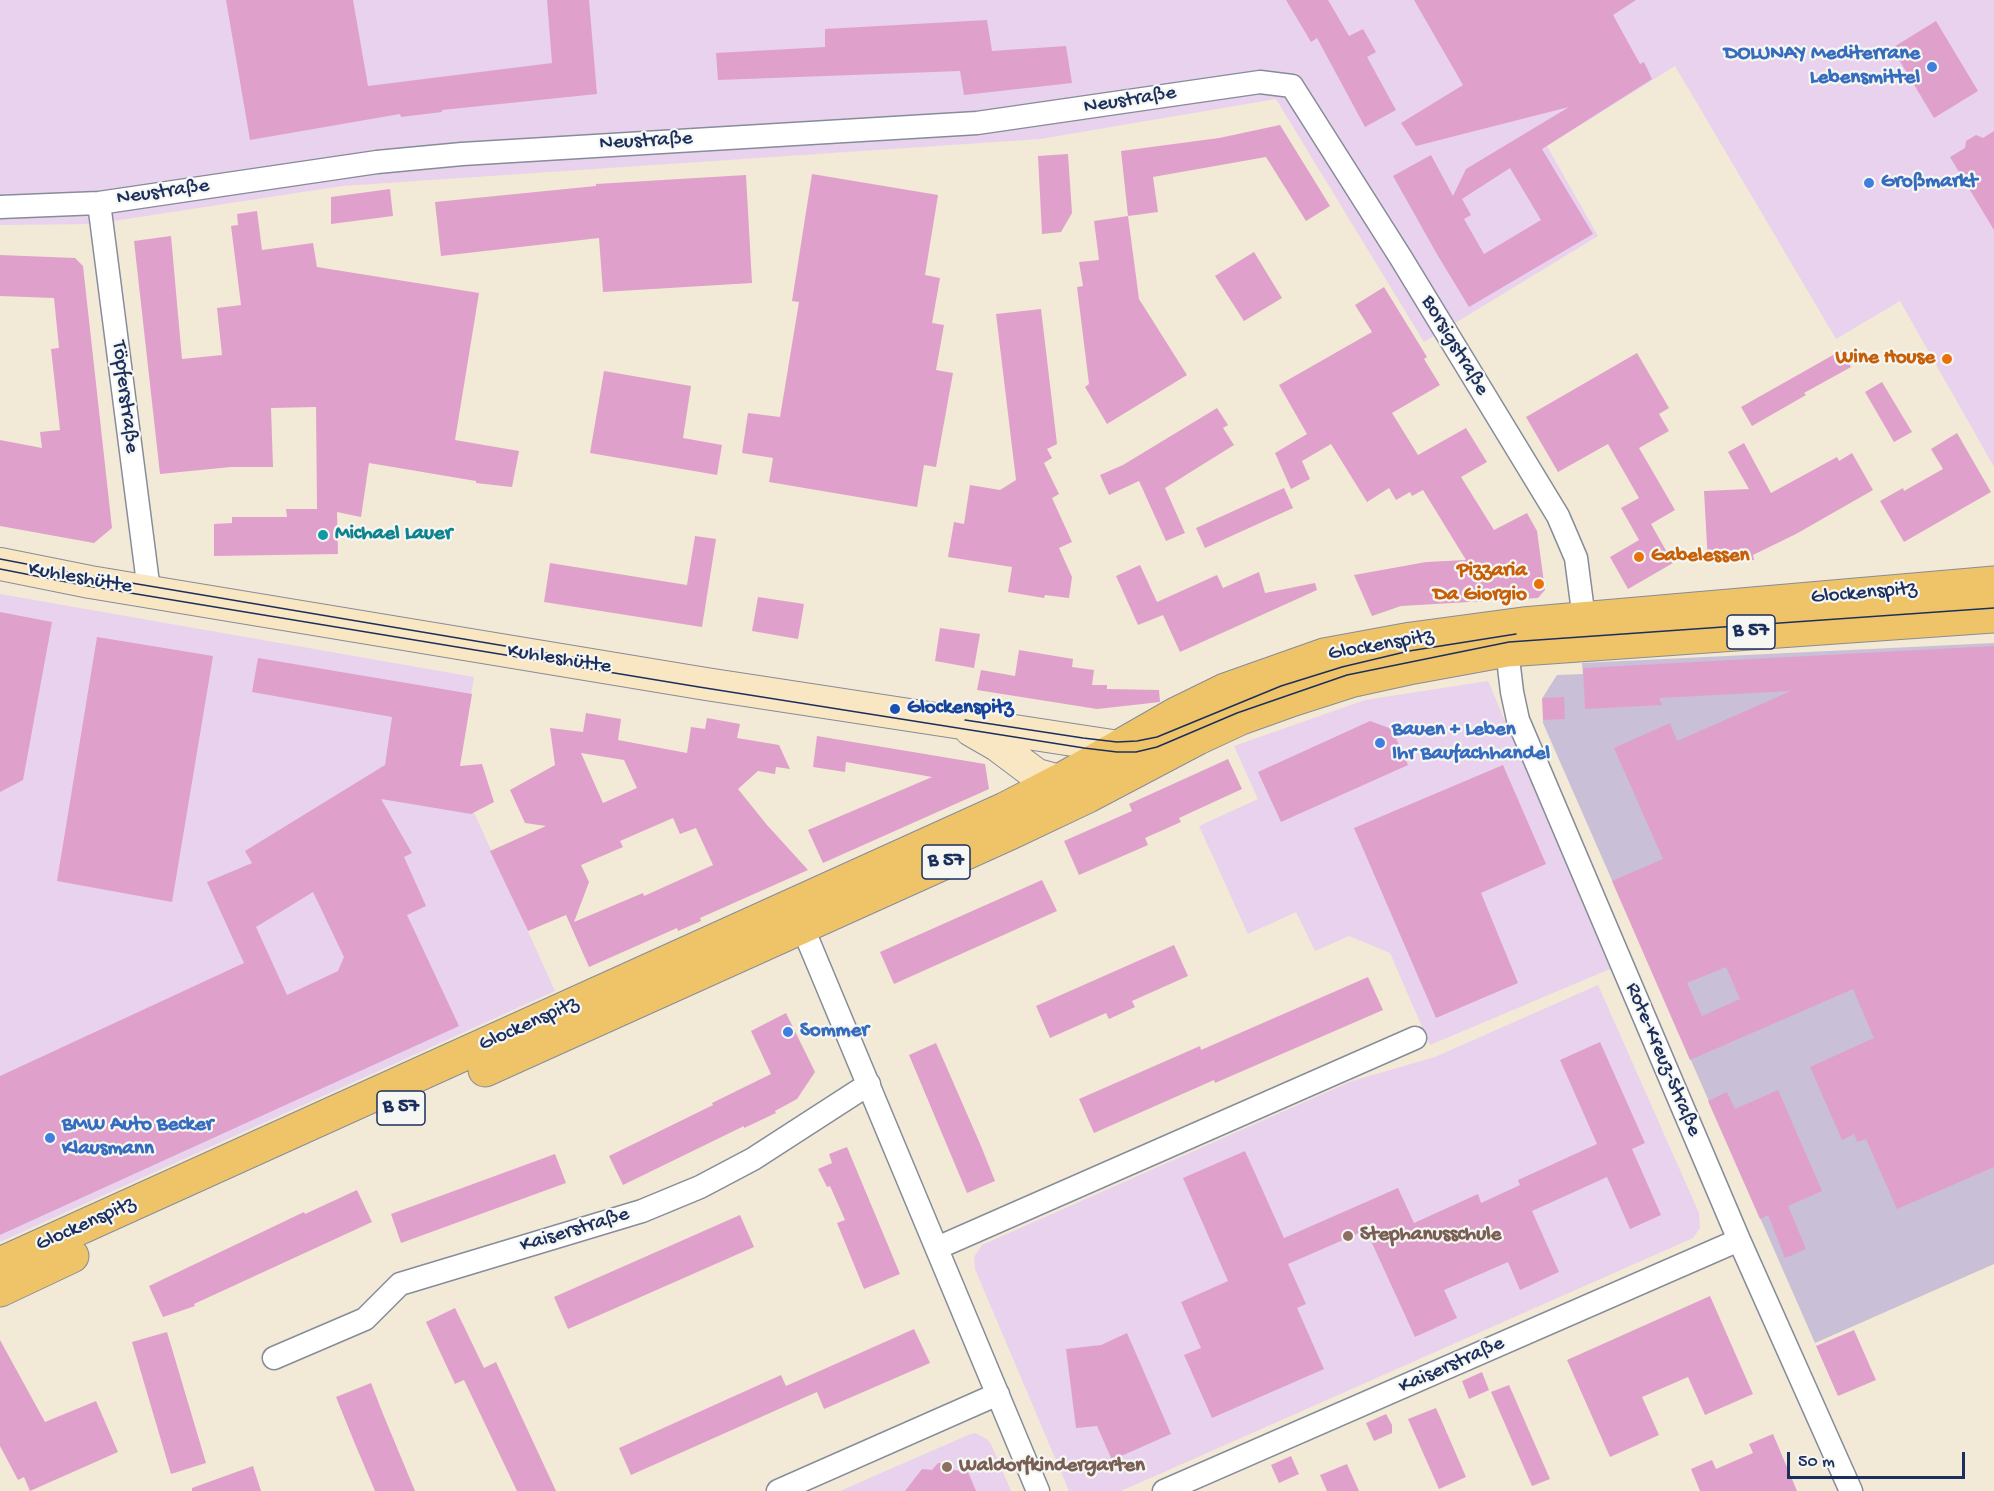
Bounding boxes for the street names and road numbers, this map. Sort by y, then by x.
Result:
street label: Neustraße [1082,81,1178,121]
street label: Neustraße [599,127,693,157]
street label: Neustraße [115,174,211,212]
street label: Borsigstraße [1414,291,1494,401]
street label: Töpferstraße [105,339,143,455]
street label: Kuhleshütte [26,557,134,601]
street label: Glockenspitz [1810,577,1918,611]
road number: B 57 [1727,615,1775,649]
street label: Glockenspitz [1326,624,1436,668]
street label: Kuhleshütte [505,639,613,681]
road number: B 57 [922,845,970,879]
street label: Rote-Kreuz-Straße [1618,979,1706,1141]
street label: Glockenspitz [475,992,583,1058]
road number: B 57 [377,1091,425,1125]
street label: Glockenspitz [32,1192,140,1258]
street label: Kaiserstraße [517,1202,633,1260]
street label: Kaiserstraße [1395,1332,1509,1400]

